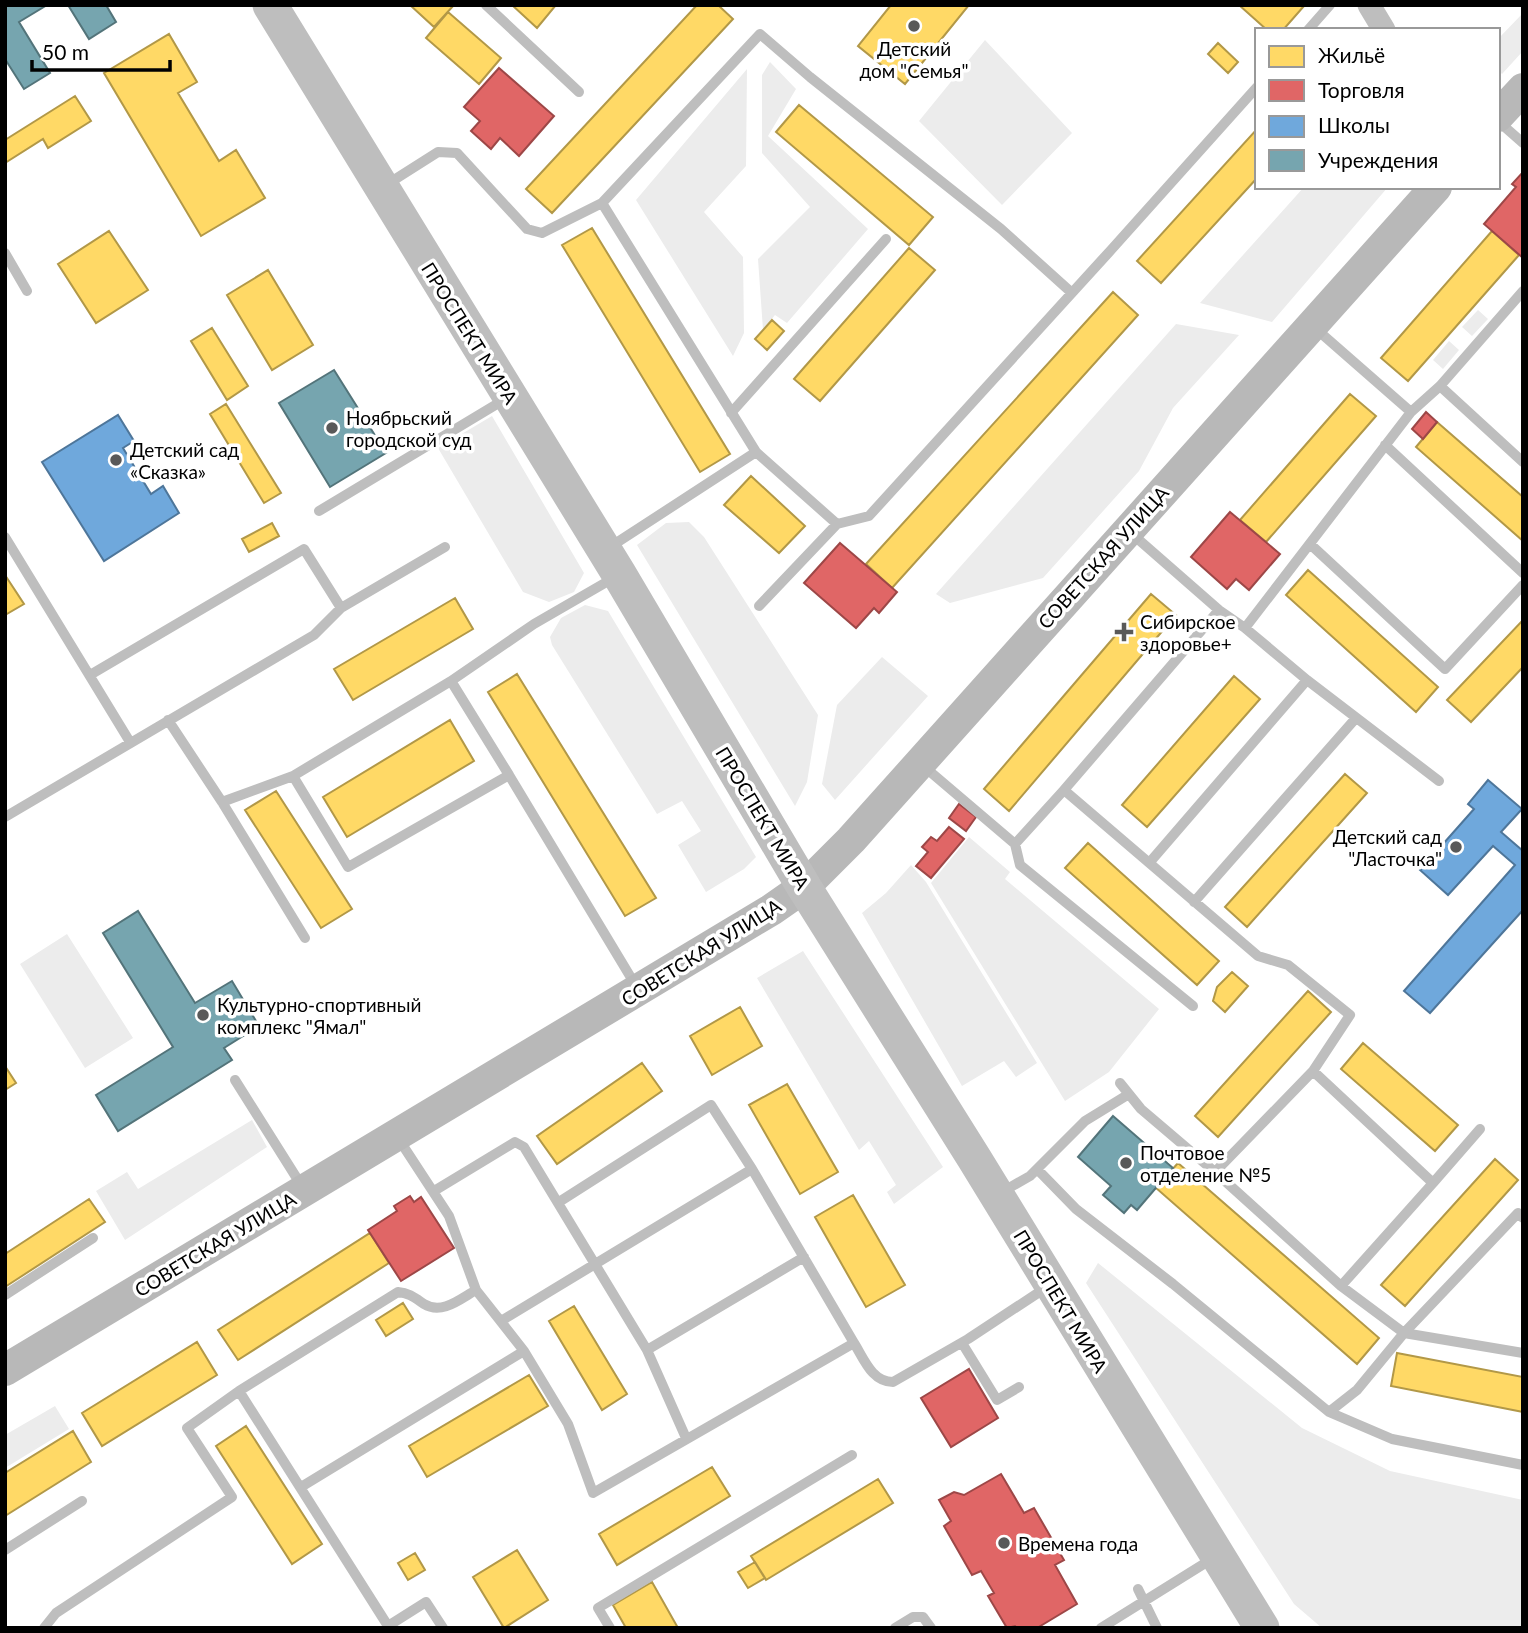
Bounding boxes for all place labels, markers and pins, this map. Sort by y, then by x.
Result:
marker: Детский дом "Семья" [906,18,922,34]
place label: Детский дом "Семья" [859,37,969,82]
place label: Ноябрьский городской суд [346,406,472,451]
marker: Ноябрьский городской суд [324,420,340,436]
place label: Детский сад «Сказка» [130,438,240,483]
marker: Детский сад «Сказка» [108,452,124,468]
place label: Сибирское здоровье+ [1140,610,1236,655]
marker: Сибирское здоровье+ [1114,622,1134,642]
place label: Детский сад "Ласточка" [1333,825,1442,870]
marker: Детский сад "Ласточка" [1448,839,1464,855]
place label: Культурно-спортивный комплекс "Ямал" [217,993,421,1038]
marker: Культурно-спортивный комплекс "Ямал" [195,1007,211,1023]
place label: Почтовое отделение №5 [1140,1141,1271,1186]
marker: Почтовое отделение №5 [1118,1155,1134,1171]
place label: Времена года [1018,1532,1138,1555]
marker: Времена года [996,1535,1012,1551]

